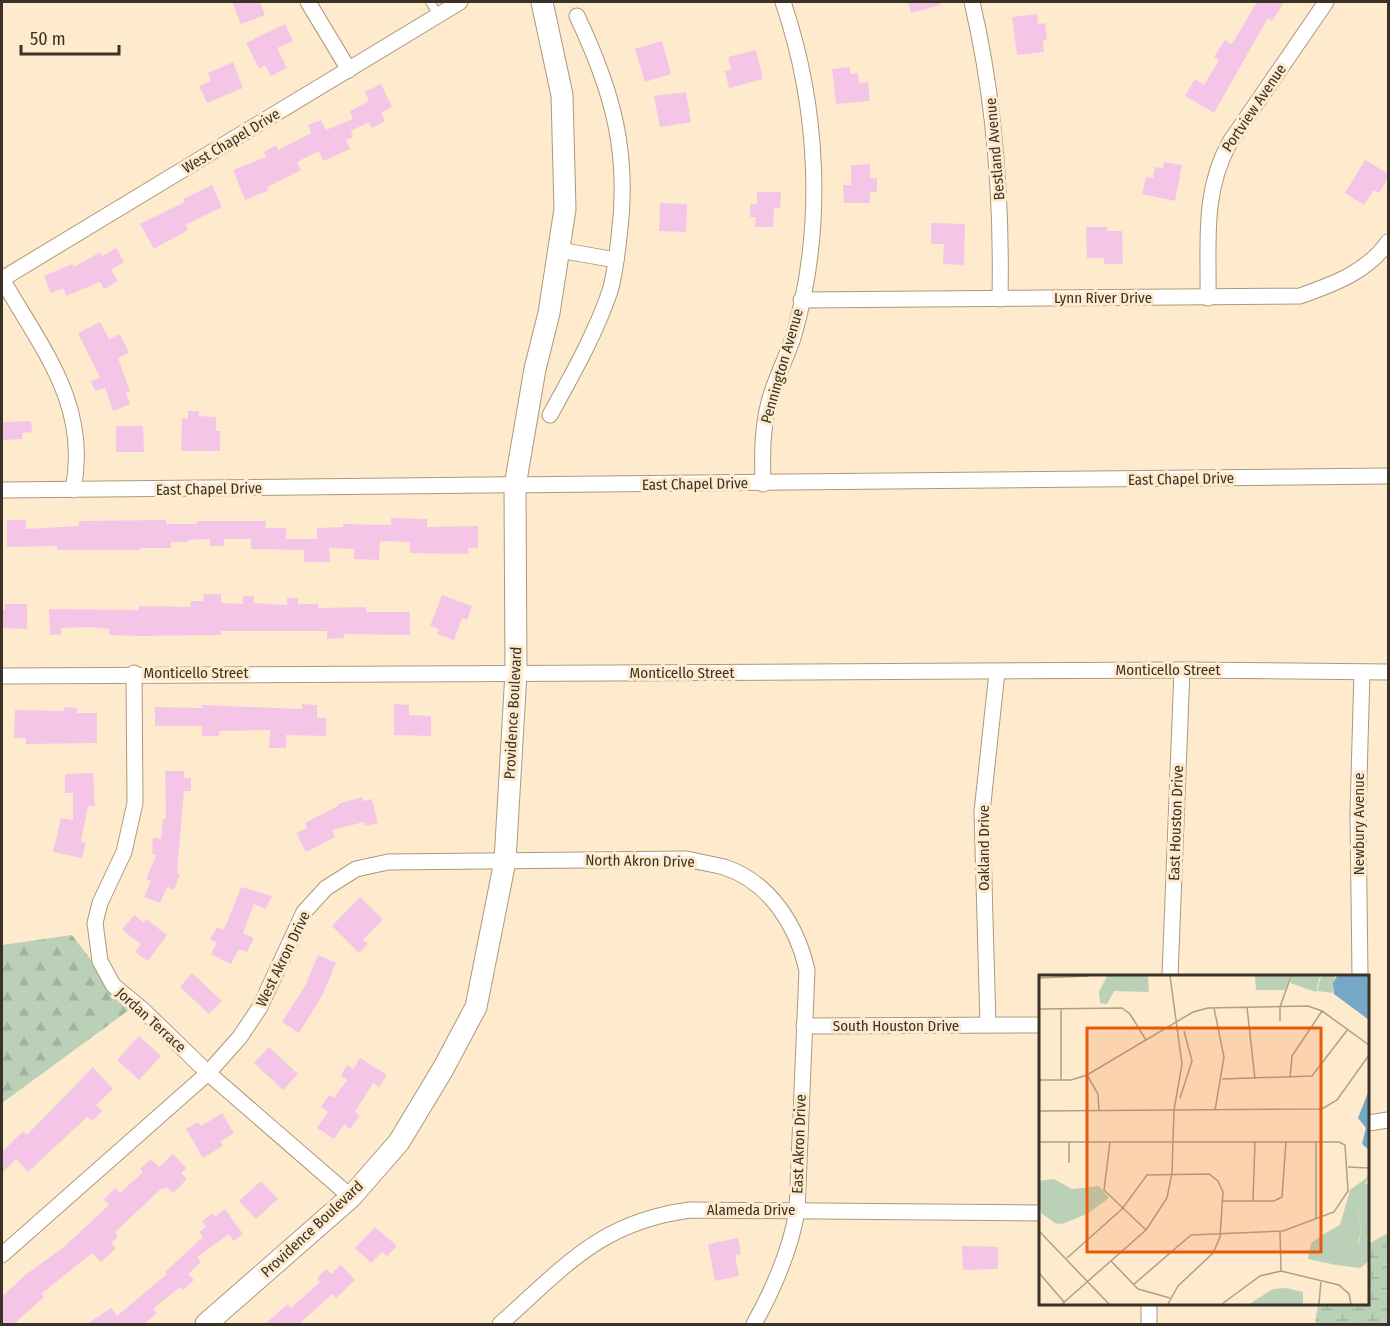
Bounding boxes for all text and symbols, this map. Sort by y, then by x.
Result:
scale bar [21,18,118,56]
text: 50 m [30,28,66,50]
street label: Portview Avenue [1218,61,1290,155]
street label: Bestland Avenue [982,97,1008,201]
street label: West Chapel Drive [179,105,283,177]
street label: Lynn River Drive [1054,289,1152,307]
street label: Pennington Avenue [757,307,807,425]
street label: East Chapel Drive [1128,469,1234,489]
street label: East Chapel Drive [642,474,748,494]
street label: East Chapel Drive [156,479,262,499]
street label: Providence Boulevard [501,646,525,780]
street label: Monticello Street [1116,661,1221,679]
street label: Monticello Street [144,664,249,682]
street label: Monticello Street [630,664,735,682]
street label: East Houston Drive [1165,765,1187,881]
street label: Newbury Avenue [1350,773,1368,875]
street label: Oakland Drive [975,805,993,891]
street label: North Akron Drive [585,851,695,871]
street label: West Akron Drive [252,908,314,1010]
inset map [1039,975,1369,1305]
street label: Jordan Terrace [112,984,190,1056]
street label: South Houston Drive [833,1017,959,1035]
street label: East Akron Drive [788,1094,810,1194]
street label: Providence Boulevard [257,1177,367,1281]
street label: Alameda Drive [707,1201,795,1219]

